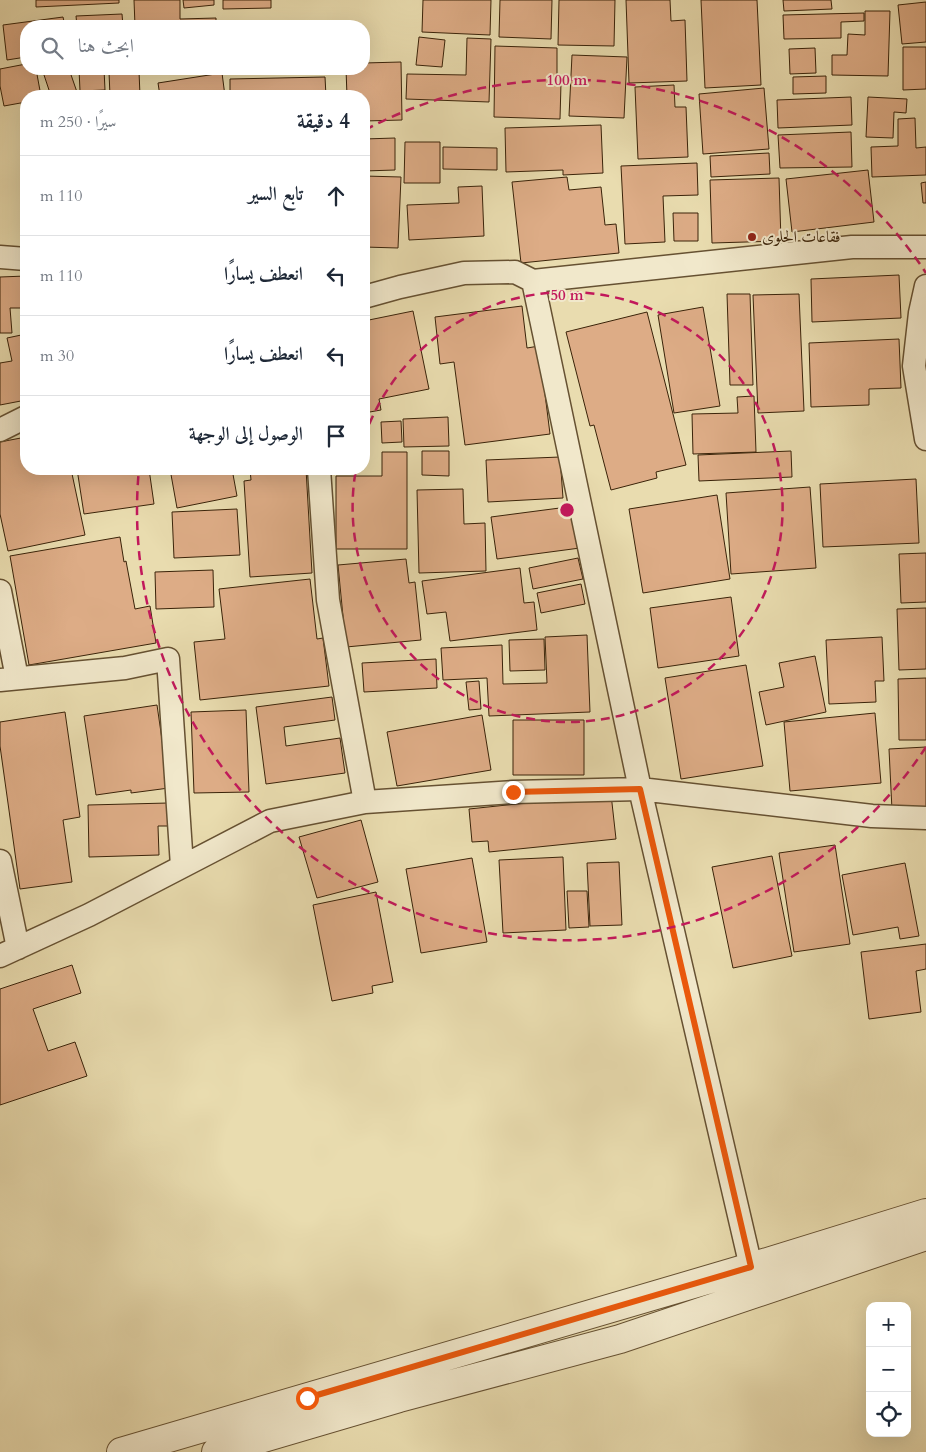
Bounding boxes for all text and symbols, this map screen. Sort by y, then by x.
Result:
search box [20,20,370,75]
text: ابحث هنا [78,33,134,59]
icon: search [38,34,66,62]
text: 100 m [547,70,588,90]
text: 4 دقيقة [297,107,350,136]
text: سيرًا · 250 m [40,111,116,133]
text: تابع السير [248,181,303,207]
icon: ahead [322,182,350,210]
text: 110 m [40,185,82,207]
place label: فقاعات الحلوى [762,226,840,248]
marker: فقاعات الحلوى [746,231,758,243]
text: انعطف يسارًا [224,261,303,287]
icon: left [322,262,350,290]
text: 110 m [40,265,82,287]
text: 50 m [550,285,584,305]
text: انعطف يسارًا [224,341,303,367]
icon: left [322,342,350,370]
text: 30 m [40,345,74,367]
text: الوصول إلى الوجهة [189,421,303,447]
icon: arrive [322,422,350,450]
centre of rings [558,501,576,519]
route end [502,781,525,804]
map controls [866,1302,911,1437]
button: + [866,1302,911,1347]
button: − [866,1347,911,1392]
route start [296,1387,319,1410]
button: locate [866,1392,911,1437]

